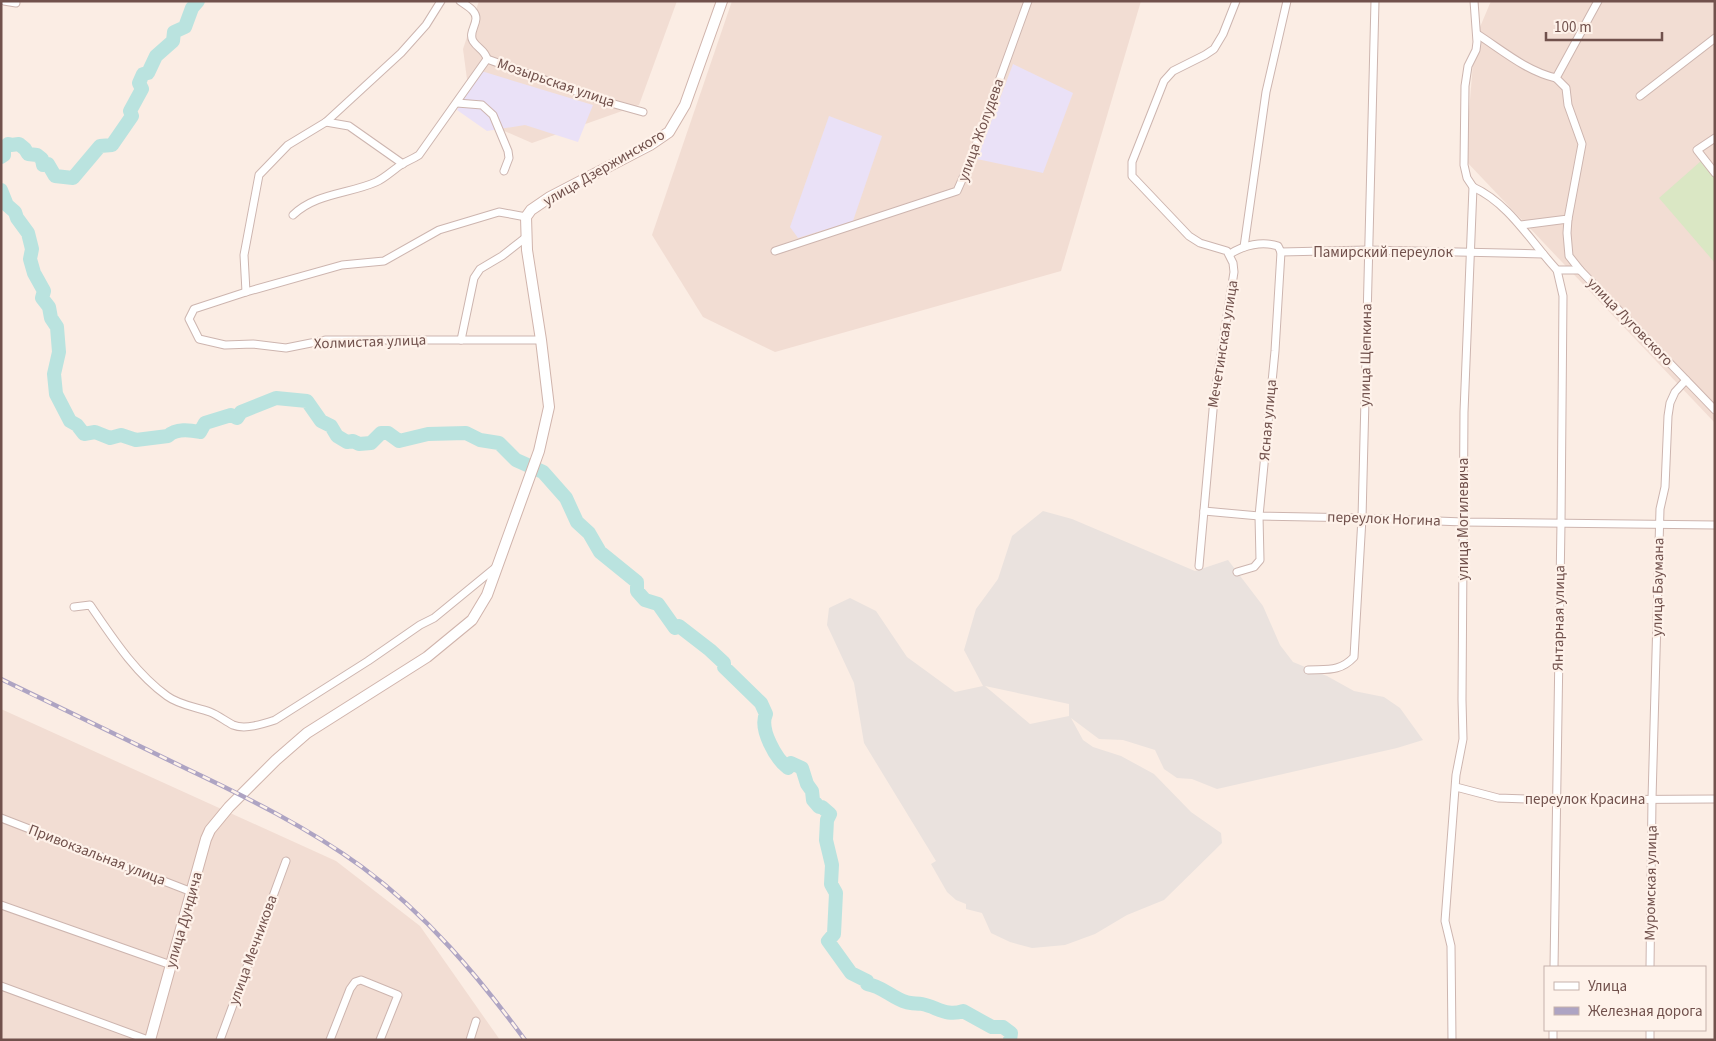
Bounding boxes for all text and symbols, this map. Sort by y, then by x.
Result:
scale bar [1546,10,1662,42]
text: 100 m [1554,17,1592,38]
street label: Мозырьская улица [494,53,618,113]
street label: улица Жолудева [953,76,1009,184]
street label: улица Дзержинского [539,125,669,211]
street label: Памирский переулок [1313,242,1453,263]
street label: улица Луговского [1582,273,1678,371]
street label: Мечетинская улица [1203,279,1243,409]
street label: улица Щепкина [1355,303,1377,407]
street label: Холмистая улица [313,330,427,354]
street label: Ясная улица [1254,378,1282,462]
street label: улица Могилевича [1453,458,1474,580]
street label: переулок Ногина [1327,507,1441,531]
street label: улица Баумана [1647,538,1669,636]
street label: Янтарная улица [1548,565,1570,671]
street label: переулок Красина [1525,789,1645,810]
street label: Привокзальная улица [25,819,169,891]
street label: Муромская улица [1639,825,1663,941]
street label: улица Дундича [160,869,208,971]
street label: улица Мечникова [223,892,283,1008]
legend [1544,966,1706,1031]
text: Улица [1588,976,1627,997]
text: Железная дорога [1588,1001,1703,1022]

